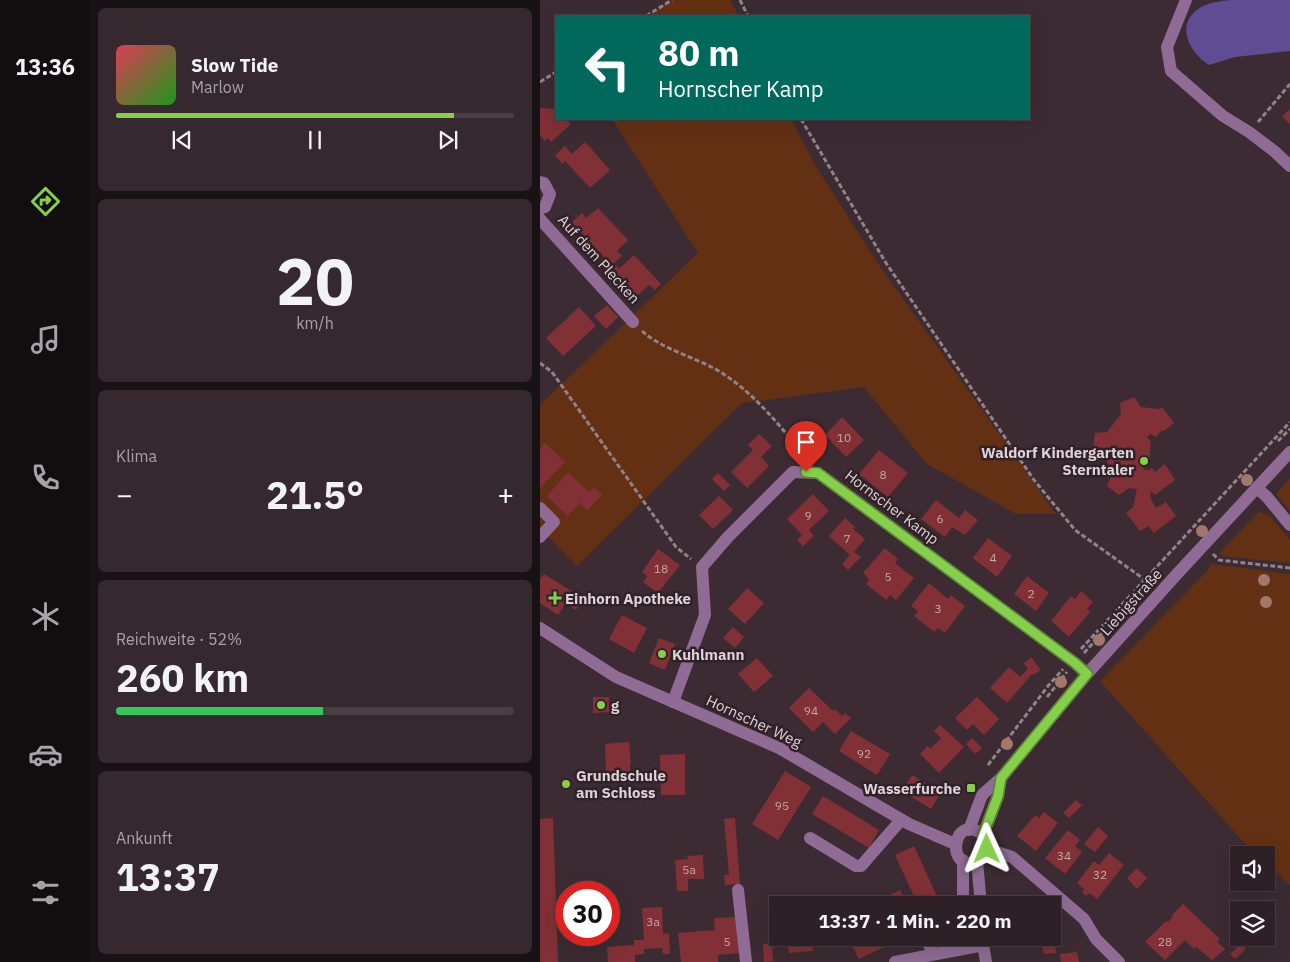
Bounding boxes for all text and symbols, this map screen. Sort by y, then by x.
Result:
text: 80 m [658,30,740,76]
icon: left [575,35,640,100]
text: 13:36 [15,52,75,81]
text: Slow Tide [191,53,278,77]
text: Hornscher Kamp [658,74,823,103]
text: Marlow [191,77,244,97]
icon: previous [168,126,196,154]
icon: pause [301,126,329,154]
icon: next [434,126,462,154]
icon: directions [28,184,63,219]
street label: Auf dem Plecken [554,210,644,308]
text: 20 [276,238,354,323]
text: km/h [296,313,334,333]
icon: music [28,322,63,357]
pin [785,421,827,472]
icon: arrive [792,428,820,456]
house number: 10 [837,430,851,445]
place label: Waldorf Kindergarten Sterntaler [981,443,1134,479]
text: Klima [116,446,157,466]
marker: Waldorf Kindergarten Sterntaler [1138,455,1150,467]
icon: phone [28,460,63,495]
street label: Hornscher Kamp [841,465,943,549]
house number: 8 [879,467,887,482]
text: 21.5° [266,470,364,519]
text: − [116,476,133,513]
text: + [497,476,514,513]
house number: 9 [804,508,812,523]
house number: 6 [936,511,944,526]
house number: 7 [843,531,851,546]
house number: 4 [989,550,997,565]
house number: 18 [654,561,668,576]
street label: Liebigstraße [1096,565,1166,639]
house number: 5 [884,569,892,584]
house number: 2 [1027,586,1035,601]
place label: Einhorn Apotheke [565,589,691,608]
marker: Einhorn Apotheke [549,592,561,604]
icon: climate [28,599,63,634]
house number: 3 [934,601,942,616]
text: Reichweite · 52% [116,629,242,649]
place label: Kuhlmann [672,645,744,664]
marker: Kuhlmann [656,648,668,660]
text: 260 km [116,653,249,702]
street label: Hornscher Weg [703,691,805,751]
place label: g [611,696,620,715]
marker: g [595,699,607,711]
house number: 94 [804,703,818,718]
icon: car [28,737,63,772]
house number: 92 [857,746,871,761]
place label: Grundschule am Schloss [576,766,666,802]
marker: Grundschule am Schloss [560,778,572,790]
place label: Wasserfurche [863,779,961,798]
marker: Wasserfurche [965,782,977,794]
house number: 95 [775,798,789,813]
position arrow [960,822,1012,874]
text: Ankunft [116,828,173,848]
map controls [1230,846,1275,946]
button: sound [1230,846,1275,891]
house number: 34 [1057,848,1071,863]
text: 13:37 [116,852,220,901]
house number: 5a [682,862,696,877]
house number: 32 [1093,867,1107,882]
icon: filters [28,875,63,910]
speed limit sign: 30 [555,881,620,946]
button: layers [1230,901,1275,946]
text: 13:37 · 1 Min. · 220 m [818,909,1012,933]
house number: 3a [646,914,660,929]
house number: 5 [723,934,731,949]
house number: 28 [1158,934,1172,949]

